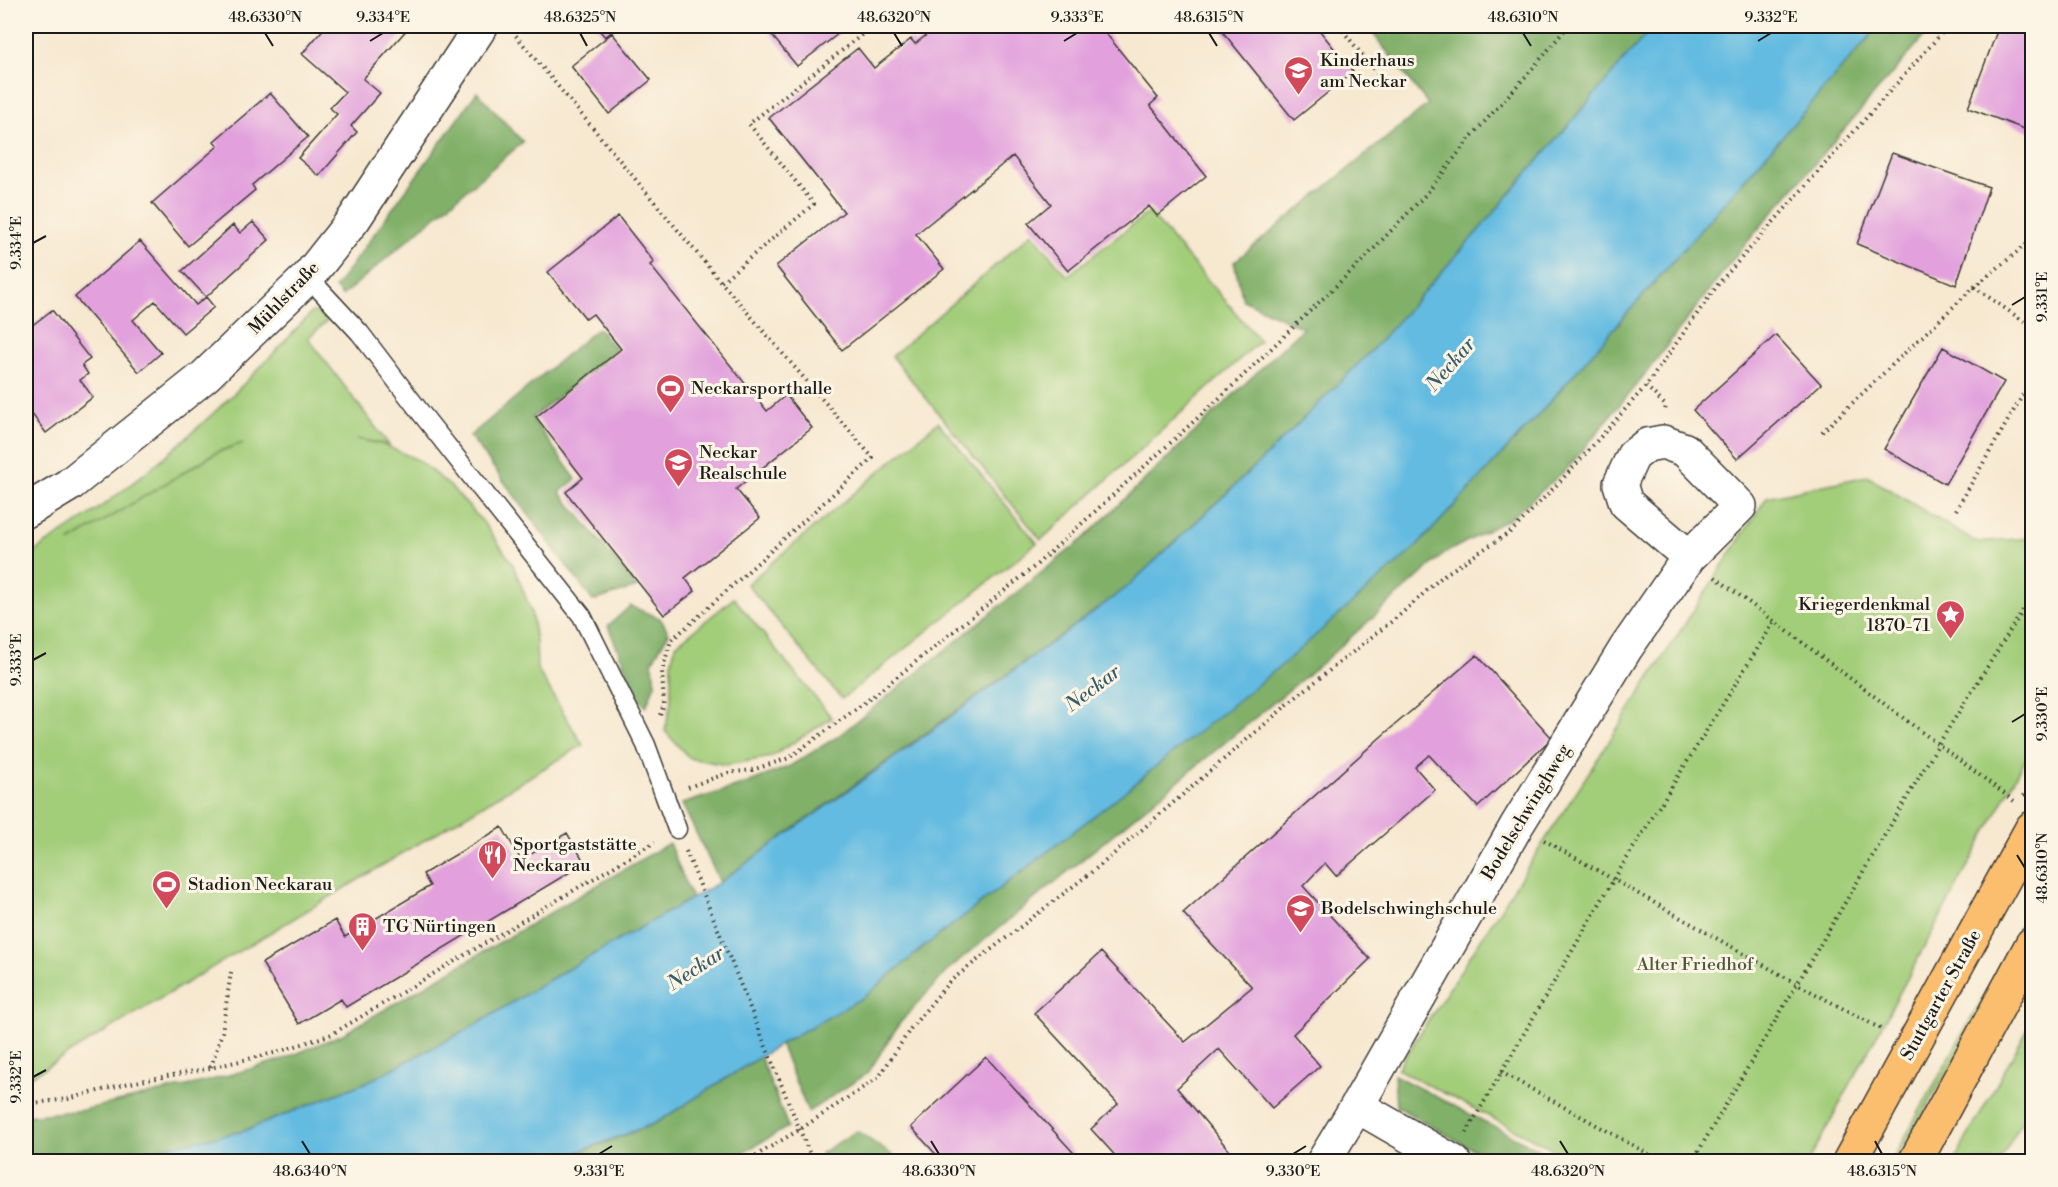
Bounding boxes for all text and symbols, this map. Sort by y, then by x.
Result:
text: 48.6330°N [228,8,302,27]
text: 9.334°E [356,8,410,27]
text: 48.6325°N [544,8,616,27]
text: 48.6320°N [857,8,931,27]
text: 9.333°E [1050,8,1104,27]
text: 48.6315°N [1174,8,1244,27]
text: 48.6310°N [1487,8,1559,27]
text: 9.332°E [1744,8,1798,27]
place label: Kinderhaus am Neckar [1320,49,1415,93]
school or university icon: Kinderhaus am Neckar [1283,54,1315,96]
text: 9.334°E [7,216,26,270]
street label: Mühlstraße [244,257,324,339]
text: 9.331°E [2033,272,2052,322]
water label: Neckar [1420,332,1482,398]
sports icon: Neckarsporthalle [654,372,686,414]
place label: Neckarsporthalle [691,377,832,400]
place label: Neckar Realschule [699,441,787,485]
school or university icon: Neckar Realschule [662,446,694,488]
place label: Kriegerdenkmal 1870-71 [1798,593,1931,637]
place icon: Kriegerdenkmal 1870-71 [1935,598,1967,640]
text: 9.333°E [7,633,26,687]
water label: Neckar [1059,660,1126,719]
text: 9.330°E [2033,687,2052,741]
street label: Bodelschwinghweg [1476,739,1576,885]
text: 48.6310°N [2033,832,2052,904]
place label: Sportgaststätte Neckarau [513,833,637,877]
restaurant icon: Sportgaststätte Neckarau [476,838,508,880]
sports icon: Stadion Neckarau [151,868,183,910]
place label: Stadion Neckarau [188,873,333,896]
school or university icon: Bodelschwinghschule [1284,892,1316,934]
place label: Bodelschwinghschule [1320,897,1497,920]
building icon: TG Nürtingen [346,910,378,952]
place label: TG Nürtingen [383,915,497,938]
street label: Stuttgarter Straße [1896,926,1986,1064]
water label: Neckar [662,941,730,997]
park label: Alter Friedhof [1636,953,1755,976]
text: 9.332°E [7,1050,26,1104]
text: 48.6340°N [273,1162,347,1181]
text: 9.331°E [574,1162,624,1181]
text: 48.6330°N [902,1162,976,1181]
text: 9.330°E [1266,1162,1320,1181]
text: 48.6320°N [1531,1162,1605,1181]
text: 48.6315°N [1847,1162,1917,1181]

